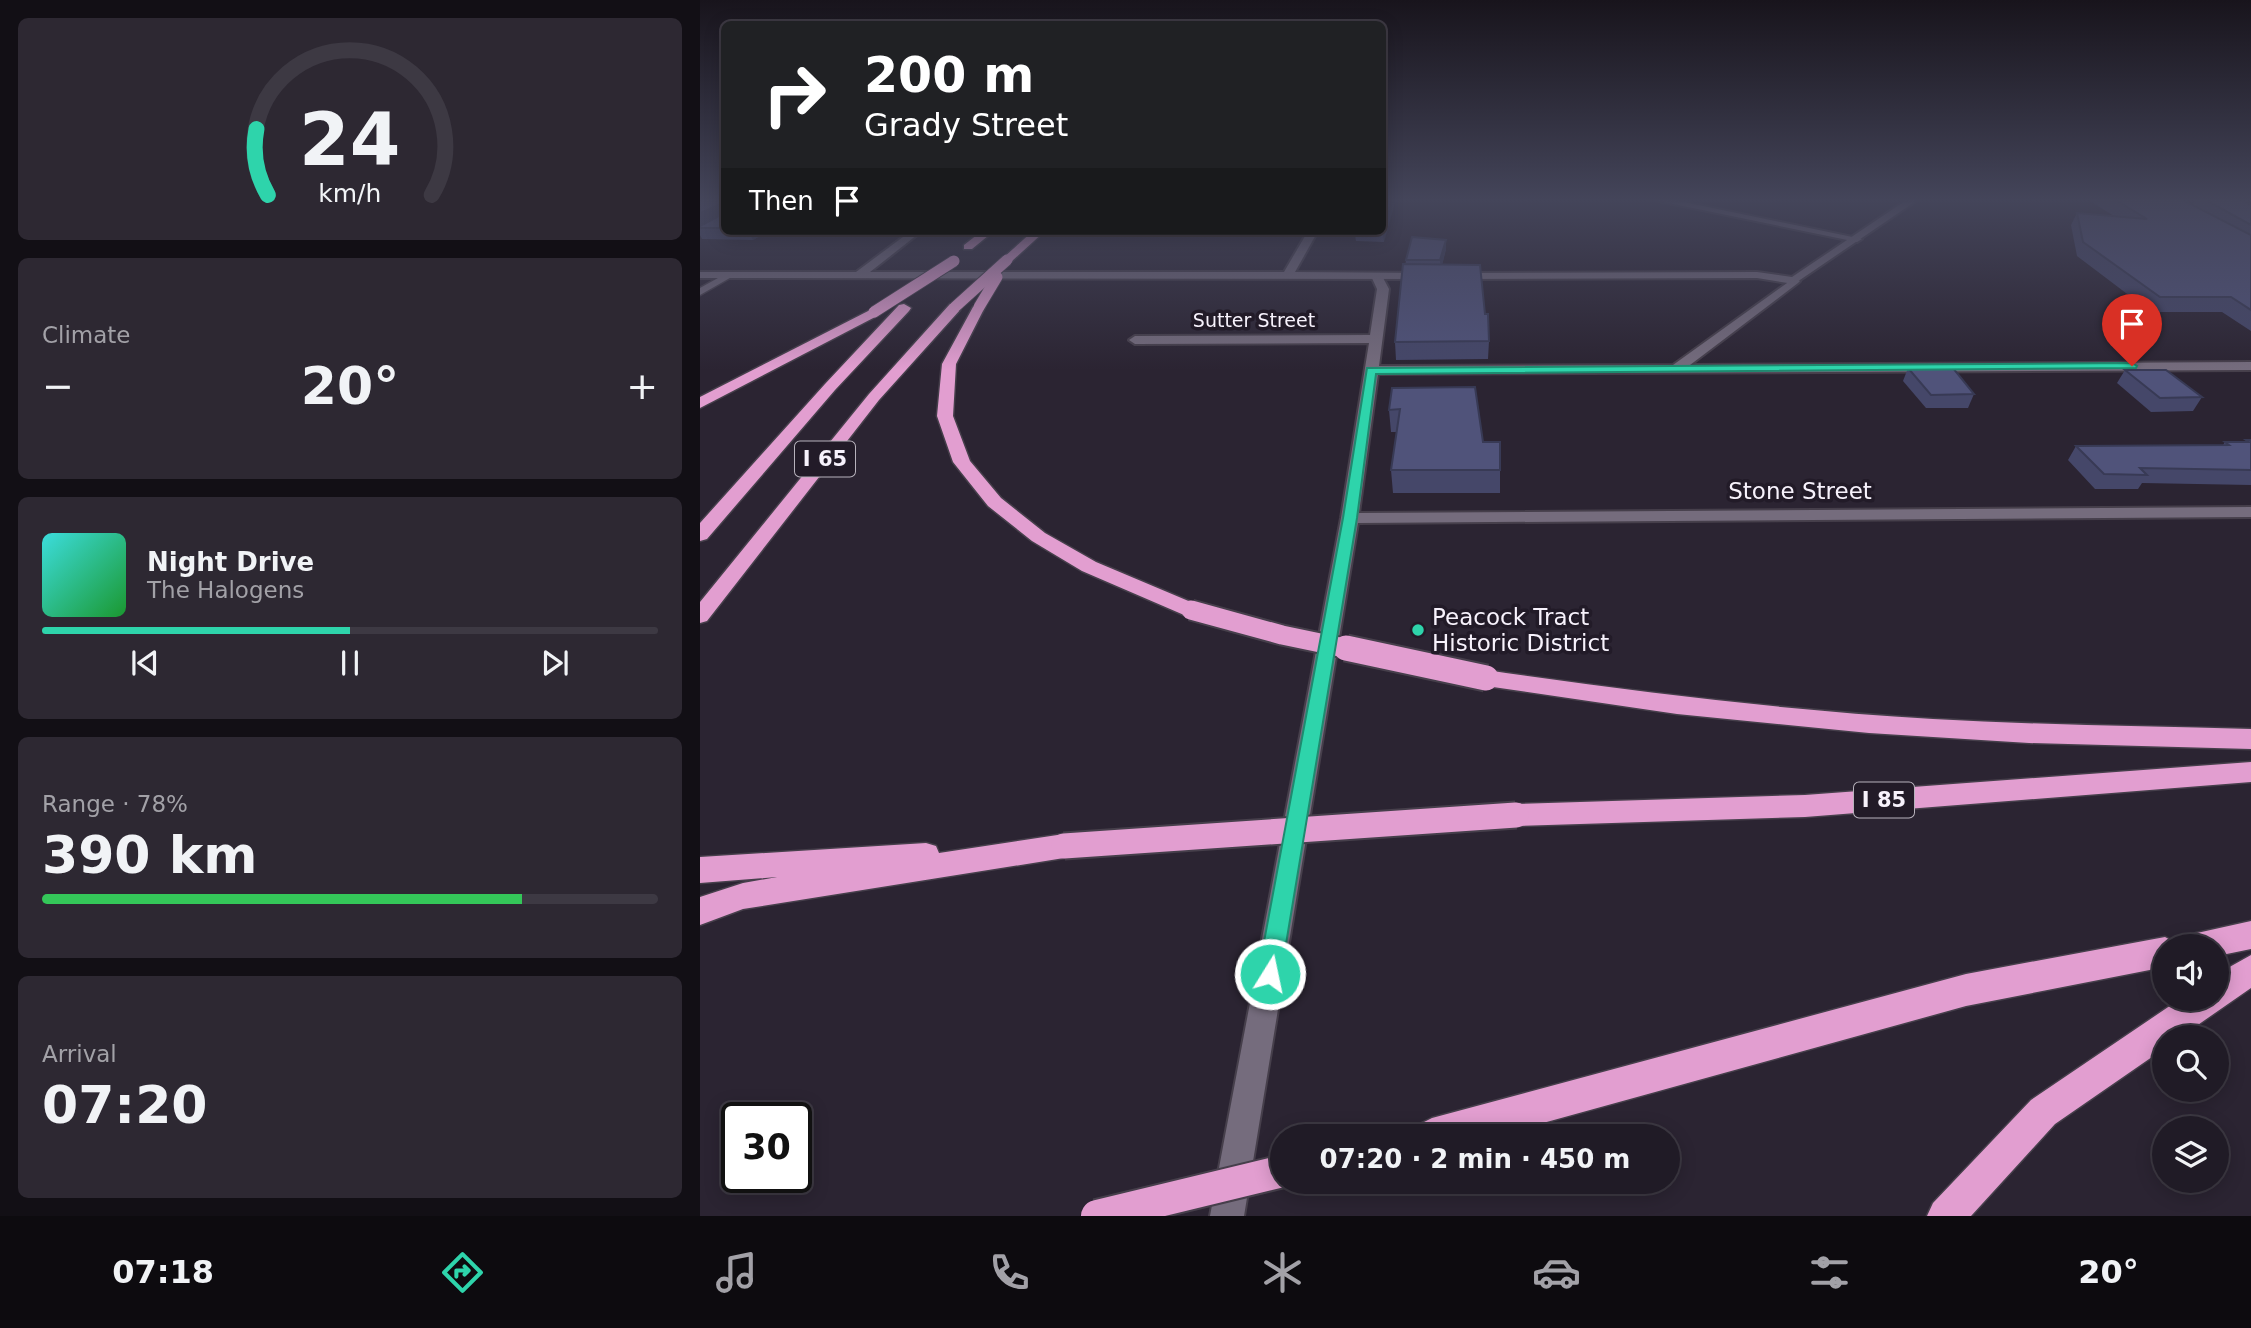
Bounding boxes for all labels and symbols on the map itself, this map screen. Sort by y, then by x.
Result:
pin [2102,294,2162,366]
street label: Sutter Street [1193,309,1315,331]
road number: I 65 [795,442,855,476]
street label: Stone Street [1728,478,1872,504]
place label: Peacock Tract Historic District [1432,604,1609,656]
marker: Peacock Tract Historic District [1410,622,1426,638]
road number: I 85 [1854,782,1914,818]
position arrow [1233,937,1307,1011]
speed limit sign: 30 [721,1102,812,1193]

